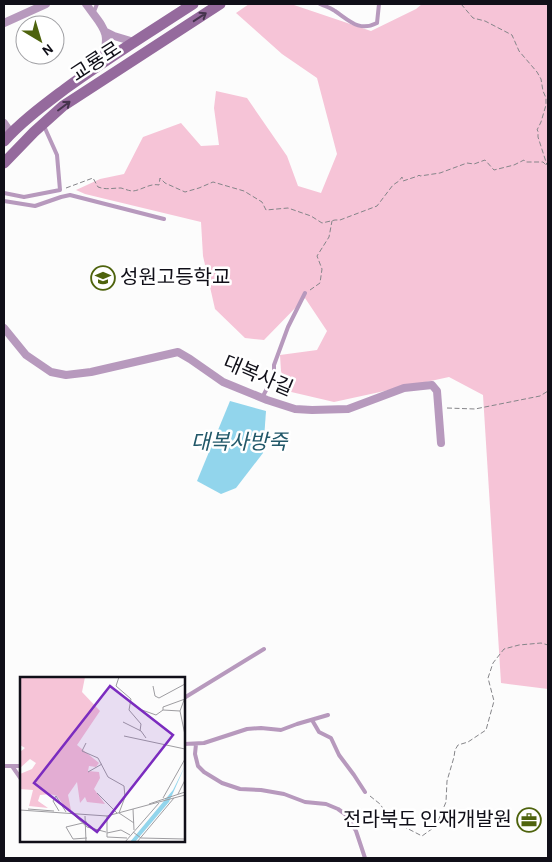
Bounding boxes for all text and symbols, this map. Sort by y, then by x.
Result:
one-way arrow [193,11,207,22]
north arrow [15,15,65,65]
street label: 교룡로 [67,38,125,85]
text: N [39,41,56,58]
one-way arrow [58,101,71,112]
school or university icon: 성원고등학교 [90,265,116,291]
place label: 성원고등학교 [120,267,230,288]
street label: 대복사길 [220,351,296,400]
water label: 대복사방죽 [191,431,289,453]
inset map [20,677,185,842]
office icon: 전라북도 인재개발원 [516,807,542,833]
place label: 전라북도 인재개발원 [343,809,512,830]

